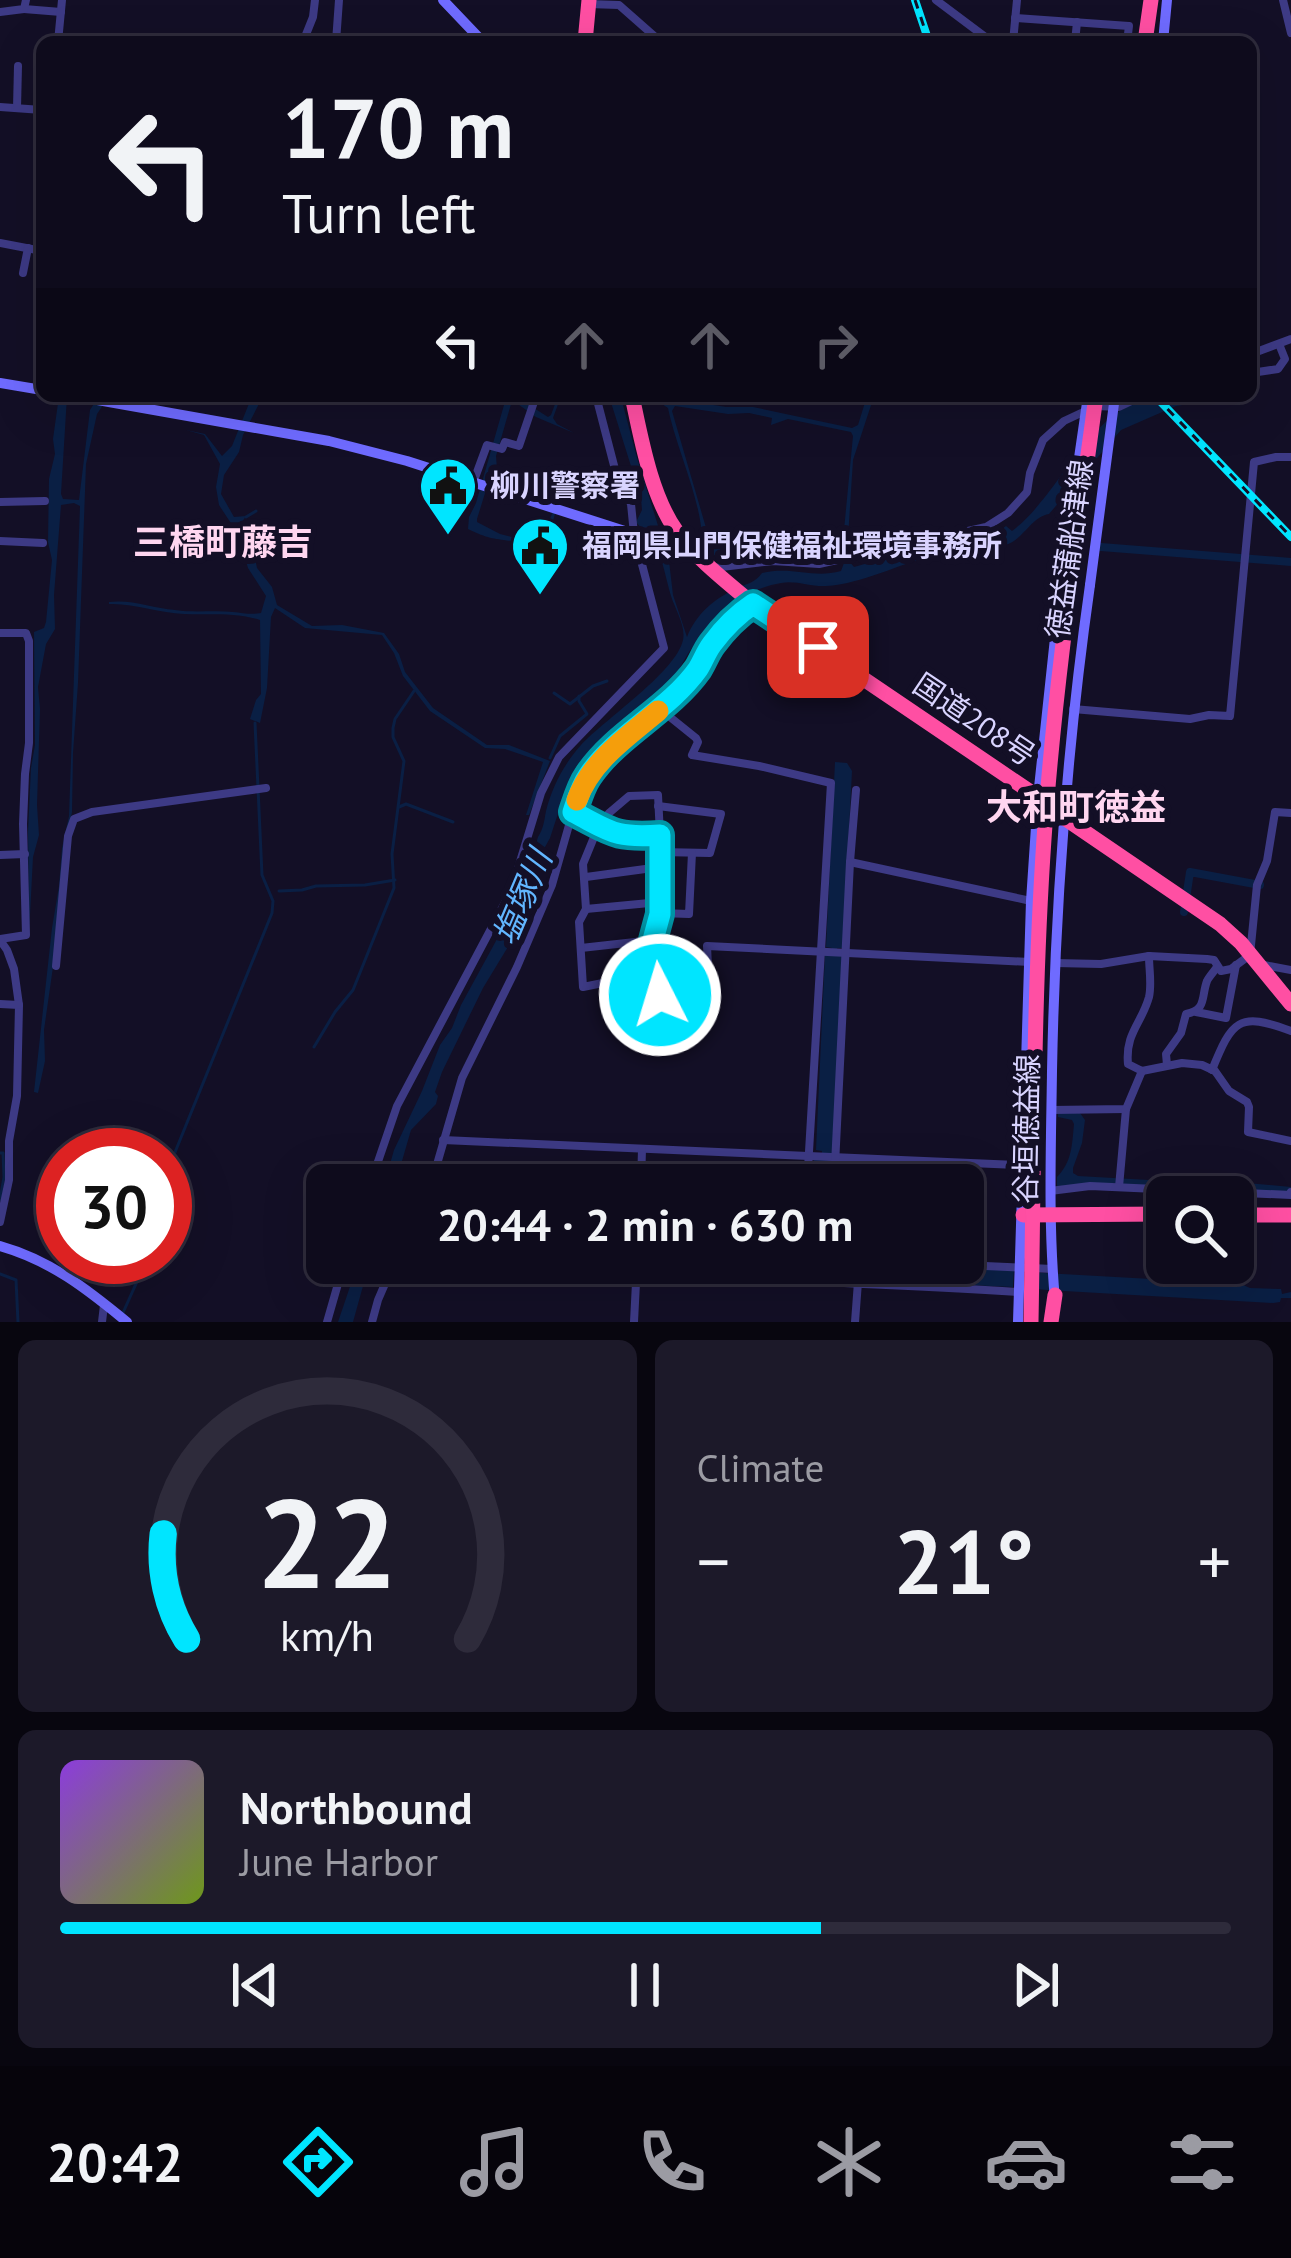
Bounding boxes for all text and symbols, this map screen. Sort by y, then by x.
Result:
text: 170 m [282,72,514,181]
icon: left [84,84,240,240]
text: Turn left [282,178,476,248]
icon: left [425,312,491,378]
icon: ahead [551,312,617,378]
icon: ahead [677,312,743,378]
icon: right [803,312,869,378]
public building icon: 柳川警察署 [417,455,479,537]
street label: 徳益蒲船津線 [1037,457,1100,641]
place label: 柳川警察署 [490,465,640,504]
public building icon: 福岡県山門保健福祉環境事務所 [509,515,571,597]
district label: 三橋町藤吉 [133,518,313,565]
place label: 福岡県山門保健福祉環境事務所 [582,525,1002,564]
pin [767,596,869,698]
icon: arrive [785,614,851,680]
street label: 国道208号 [906,664,1043,774]
district label: 大和町徳益 [986,783,1166,830]
water label: 塩塚川 [482,840,562,951]
position arrow [597,932,723,1058]
street label: 谷垣徳益線 [1005,1054,1046,1204]
speed limit sign: 30 [36,1128,192,1284]
map controls [1146,1176,1254,1284]
button: search [1146,1176,1254,1284]
text: 20:44 · 2 min · 630 m [437,1195,853,1253]
text: Climate [697,1442,824,1493]
text: 22 [256,1461,398,1622]
text: 21° [893,1502,1034,1619]
text: − [697,1518,730,1603]
text: + [1198,1518,1231,1603]
text: km/h [280,1607,374,1663]
text: Northbound [240,1778,472,1836]
text: June Harbor [240,1836,438,1887]
icon: previous [222,1952,288,2018]
icon: pause [612,1952,678,2018]
icon: next [1003,1952,1069,2018]
icon: directions [276,2120,360,2204]
icon: music [453,2120,537,2204]
icon: phone [630,2120,714,2204]
icon: climate [807,2120,891,2204]
icon: car [984,2120,1068,2204]
icon: filters [1160,2120,1244,2204]
text: 20:42 [46,2127,183,2197]

